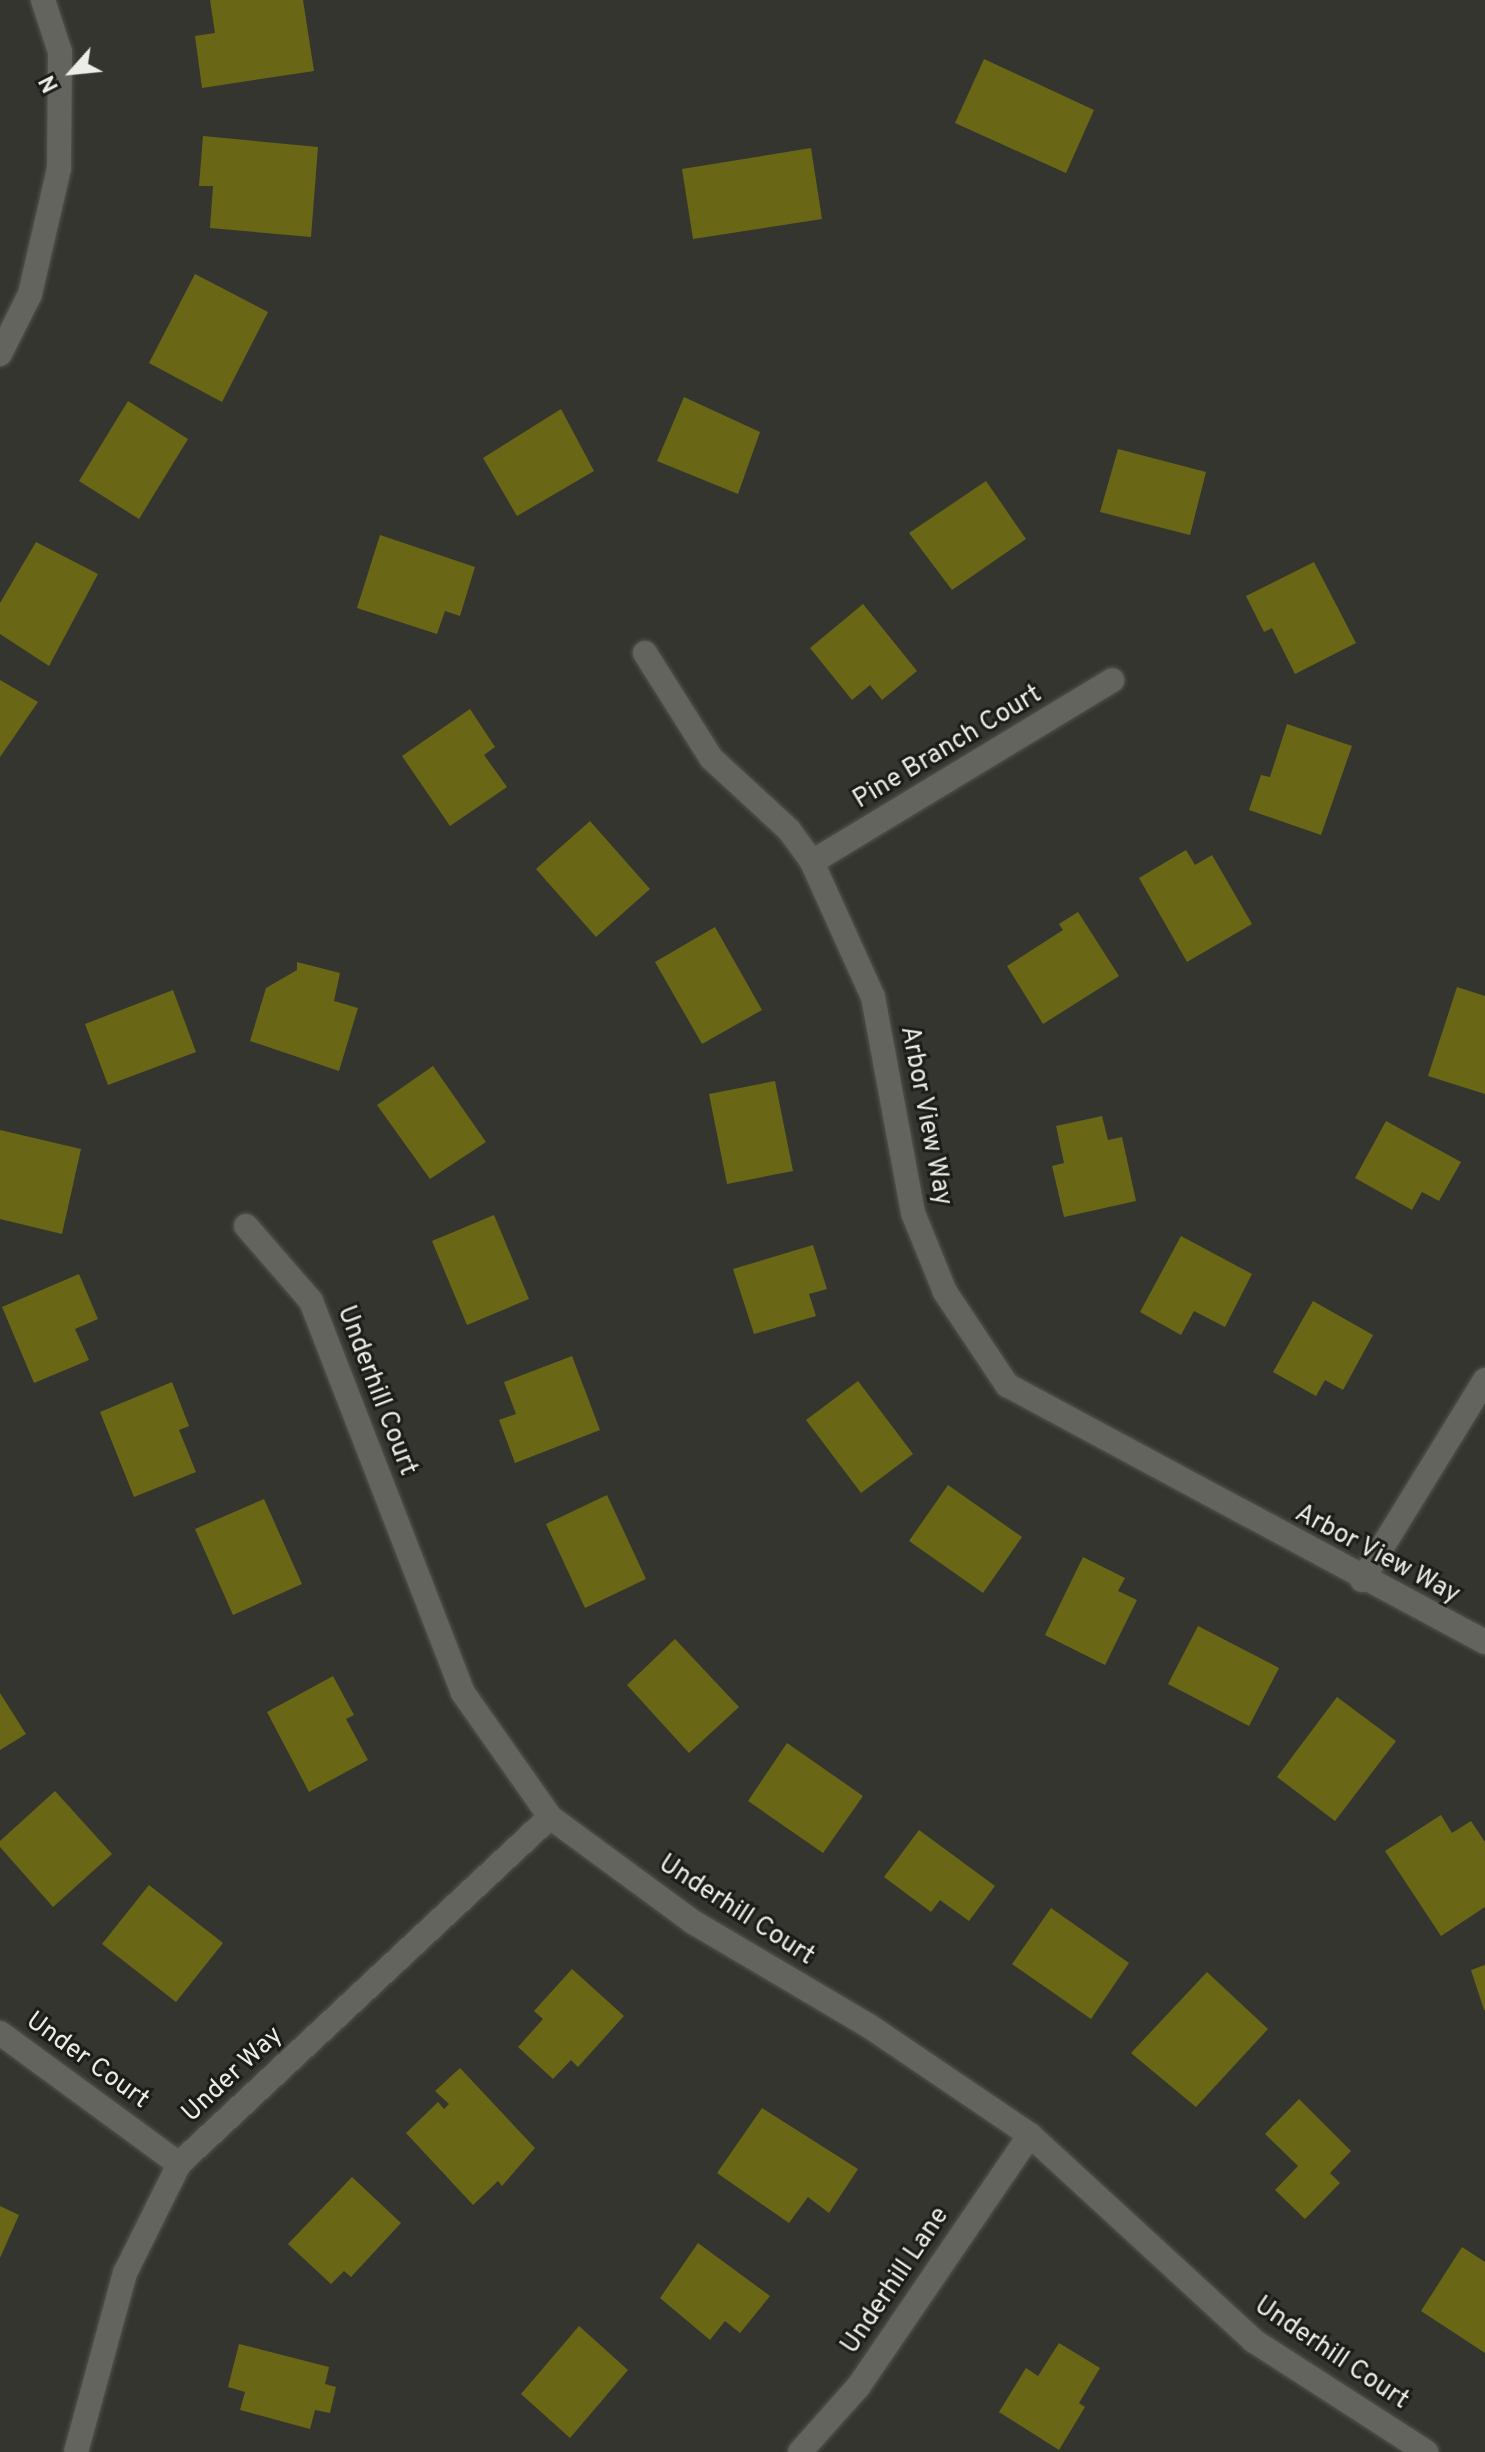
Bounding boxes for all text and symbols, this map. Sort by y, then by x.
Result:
north arrow [32,32,112,112]
text: N [35,70,66,96]
street label: Pine Branch Court [848,679,1048,817]
street label: Arbor View Way [892,1023,958,1209]
street label: Underhill Court [329,1302,423,1480]
street label: Arbor View Way [1289,1498,1465,1612]
street label: Underhill Court [652,1849,820,1973]
street label: Under Court [19,2006,155,2116]
street label: Under Way [176,2020,290,2130]
street label: Underhill Lane [835,2202,957,2360]
street label: Underhill Court [1248,2291,1414,2417]

